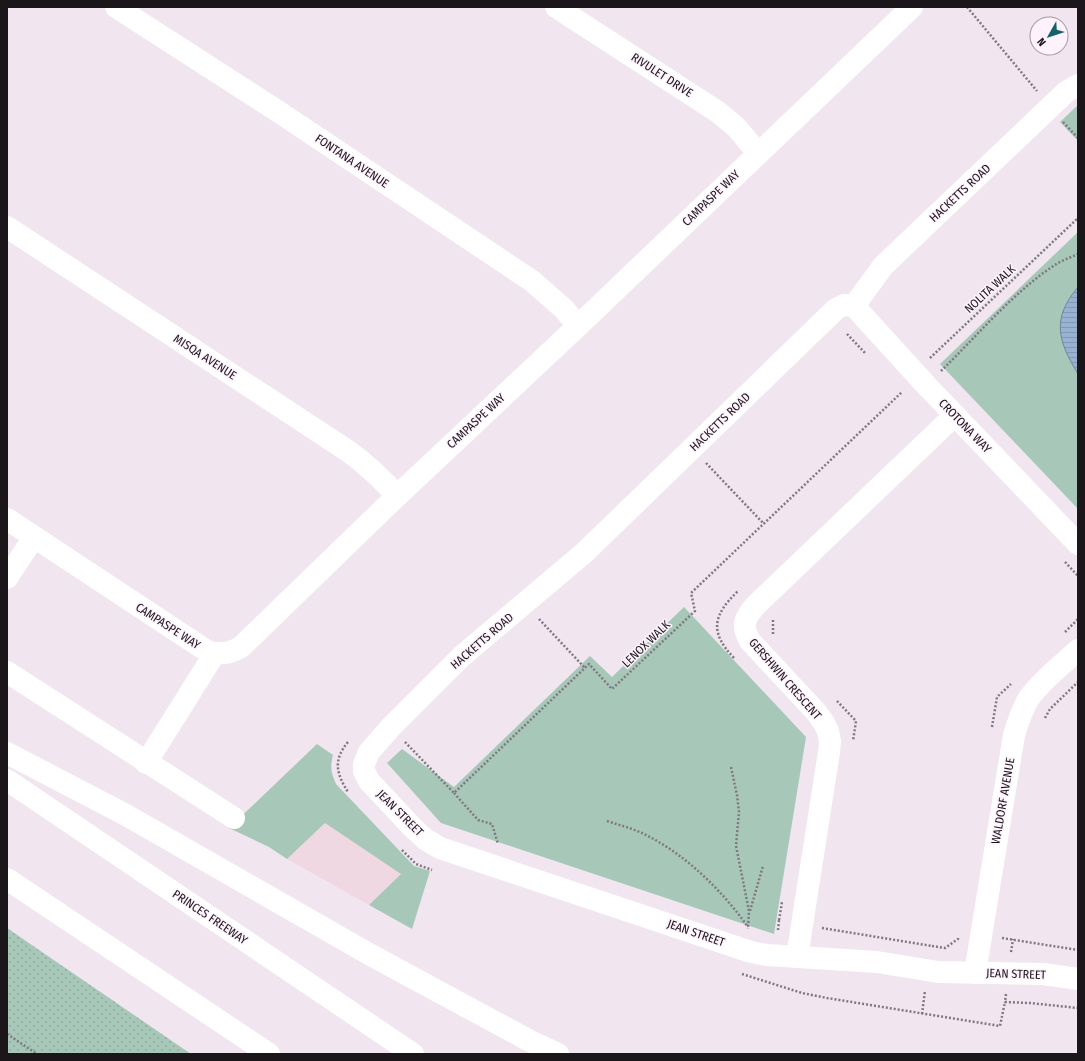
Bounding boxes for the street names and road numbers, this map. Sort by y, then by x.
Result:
street label: RIVULET DRIVE [629,50,696,100]
street label: FONTANA AVENUE [313,131,392,191]
street label: HACKETTS ROAD [927,161,993,225]
street label: CAMPASPE WAY [679,167,743,229]
street label: NOLITA WALK [962,262,1019,316]
street label: MISQA AVENUE [171,332,239,383]
street label: HACKETTS ROAD [687,390,753,454]
street label: CAMPASPE WAY [444,391,508,451]
street label: CROTONA WAY [936,396,994,456]
street label: CAMPASPE WAY [133,600,203,652]
street label: HACKETTS ROAD [448,610,516,672]
street label: LENOX WALK [619,617,673,670]
street label: GERSHWIN CRESCENT [746,636,824,723]
street label: WALDORF AVENUE [989,756,1018,845]
street label: JEAN STREET [374,787,426,839]
street label: PRINCES FREEWAY [170,887,250,947]
street label: JEAN STREET [665,917,727,950]
street label: JEAN STREET [986,966,1047,982]

